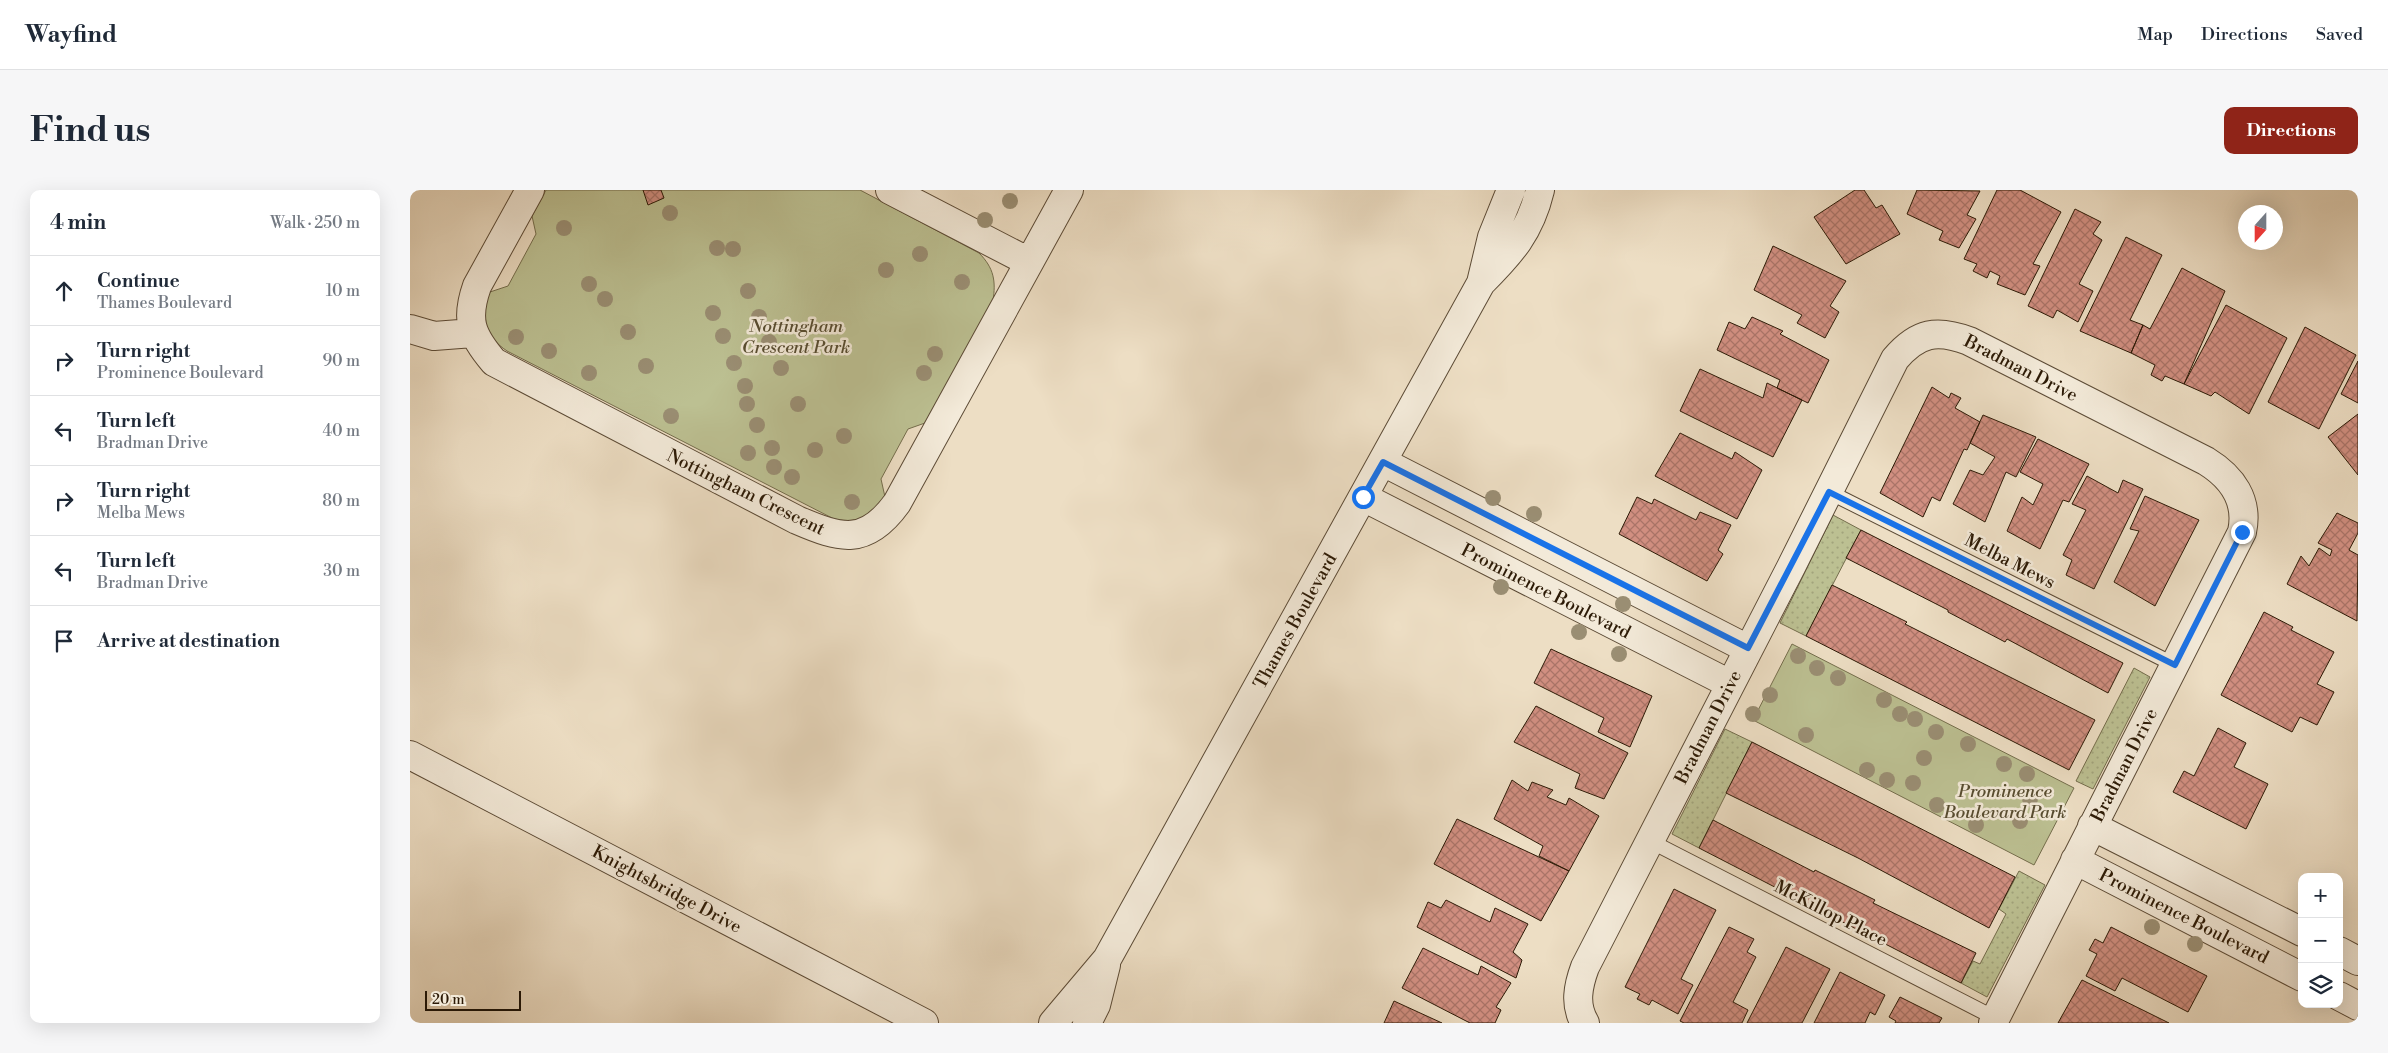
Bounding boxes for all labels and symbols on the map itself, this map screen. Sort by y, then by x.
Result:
north arrow [2238,205,2283,250]
park label: Nottingham Crescent Park [742,315,850,359]
street label: Bradman Drive [1959,329,2082,407]
street label: Nottingham Crescent [663,444,829,541]
route start [1352,486,1375,509]
route end [2231,521,2254,544]
street label: Melba Mews [1960,529,2059,594]
street label: Prominence Boulevard [1457,539,1635,645]
street label: Thames Boulevard [1249,549,1343,693]
street label: Bradman Drive [1669,666,1747,789]
street label: Bradman Drive [2085,704,2163,827]
park label: Prominence Boulevard Park [1943,780,2067,824]
street label: Knightsbridge Drive [588,840,746,939]
street label: Prominence Boulevard [2095,864,2273,970]
street label: McKillop Place [1770,875,1891,952]
scale bar [425,988,521,1011]

